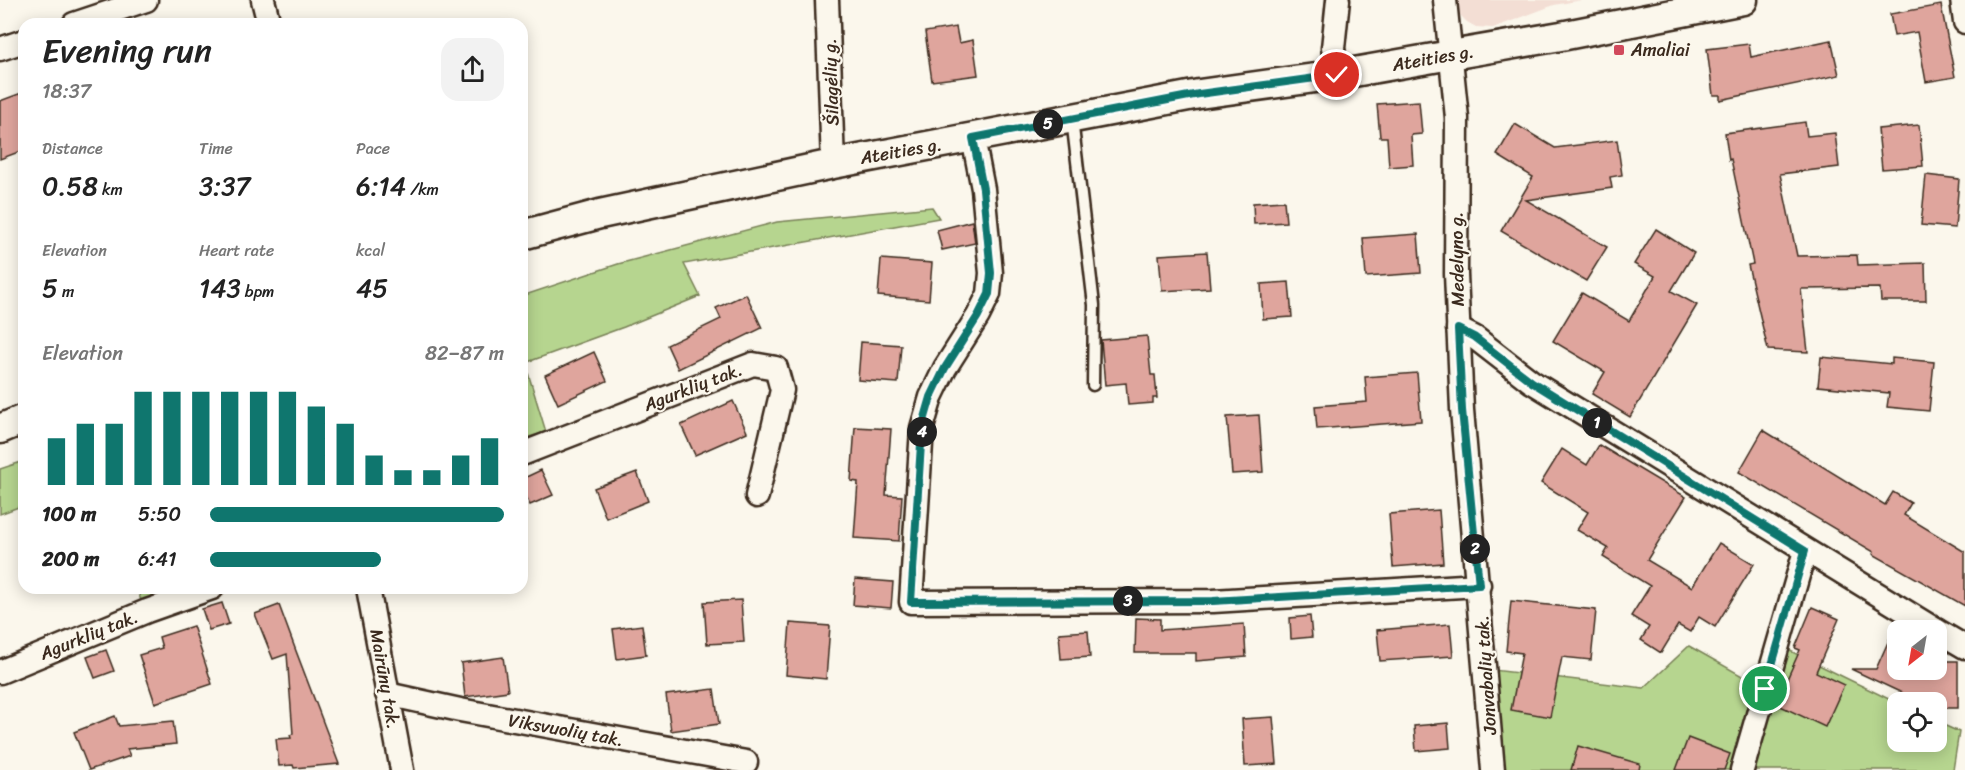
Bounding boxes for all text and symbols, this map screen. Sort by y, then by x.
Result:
text: Evening run [42,22,212,80]
place label: Amaliai [1630,34,1691,66]
street label: Ateities g. [1389,35,1476,81]
button: share [441,38,504,101]
street label: Šilagėlių g. [813,38,849,126]
marker: Amaliai [1612,43,1626,57]
pin [1311,49,1362,100]
icon: check [1320,58,1353,91]
text: 18:37 [42,74,91,109]
pin: 5 [1033,109,1063,139]
text: 5 [1043,109,1053,138]
street label: Ateities g. [857,128,944,174]
text: Distance [42,134,103,163]
text: Time [199,134,233,163]
text: Pace [356,134,390,163]
text: 0.58 [42,163,98,209]
text: 3:37 [199,163,250,209]
text: 6:14 [356,163,406,209]
text: km [98,175,123,204]
text: /km [406,175,439,204]
street label: Medelyno g. [1440,211,1474,307]
text: Elevation [42,236,107,265]
text: Heart rate [199,236,274,265]
text: kcal [356,236,385,265]
text: 5 [42,265,58,311]
text: 143 [199,265,241,311]
text: 45 [356,265,388,311]
text: m [58,277,74,306]
text: bpm [241,277,274,306]
text: Elevation [42,336,123,371]
text: 82–87 m [425,336,504,371]
street label: Agurklių tak. [638,353,747,421]
pin: 1 [1582,408,1612,438]
text: 1 [1594,408,1600,437]
pin: 4 [907,417,937,447]
text: 4 [917,417,927,446]
text: 100 m [42,497,96,532]
text: 5:50 [138,497,181,532]
pin: 2 [1460,534,1490,564]
text: 2 [1470,534,1480,563]
text: 200 m [42,542,99,577]
text: 6:41 [138,542,176,577]
pin: 3 [1113,586,1143,616]
text: 3 [1124,586,1132,615]
street label: Agurklių tak. [34,601,143,670]
street label: Jonvabalių tak. [1466,614,1506,737]
north arrow [1887,620,1947,680]
map controls [1887,620,1947,752]
street label: Mairūnų tak. [360,626,410,732]
pin [1739,663,1790,714]
icon: arrive [1748,672,1781,705]
button: locate [1887,692,1947,752]
street label: Viksvuolių tak. [506,704,626,756]

